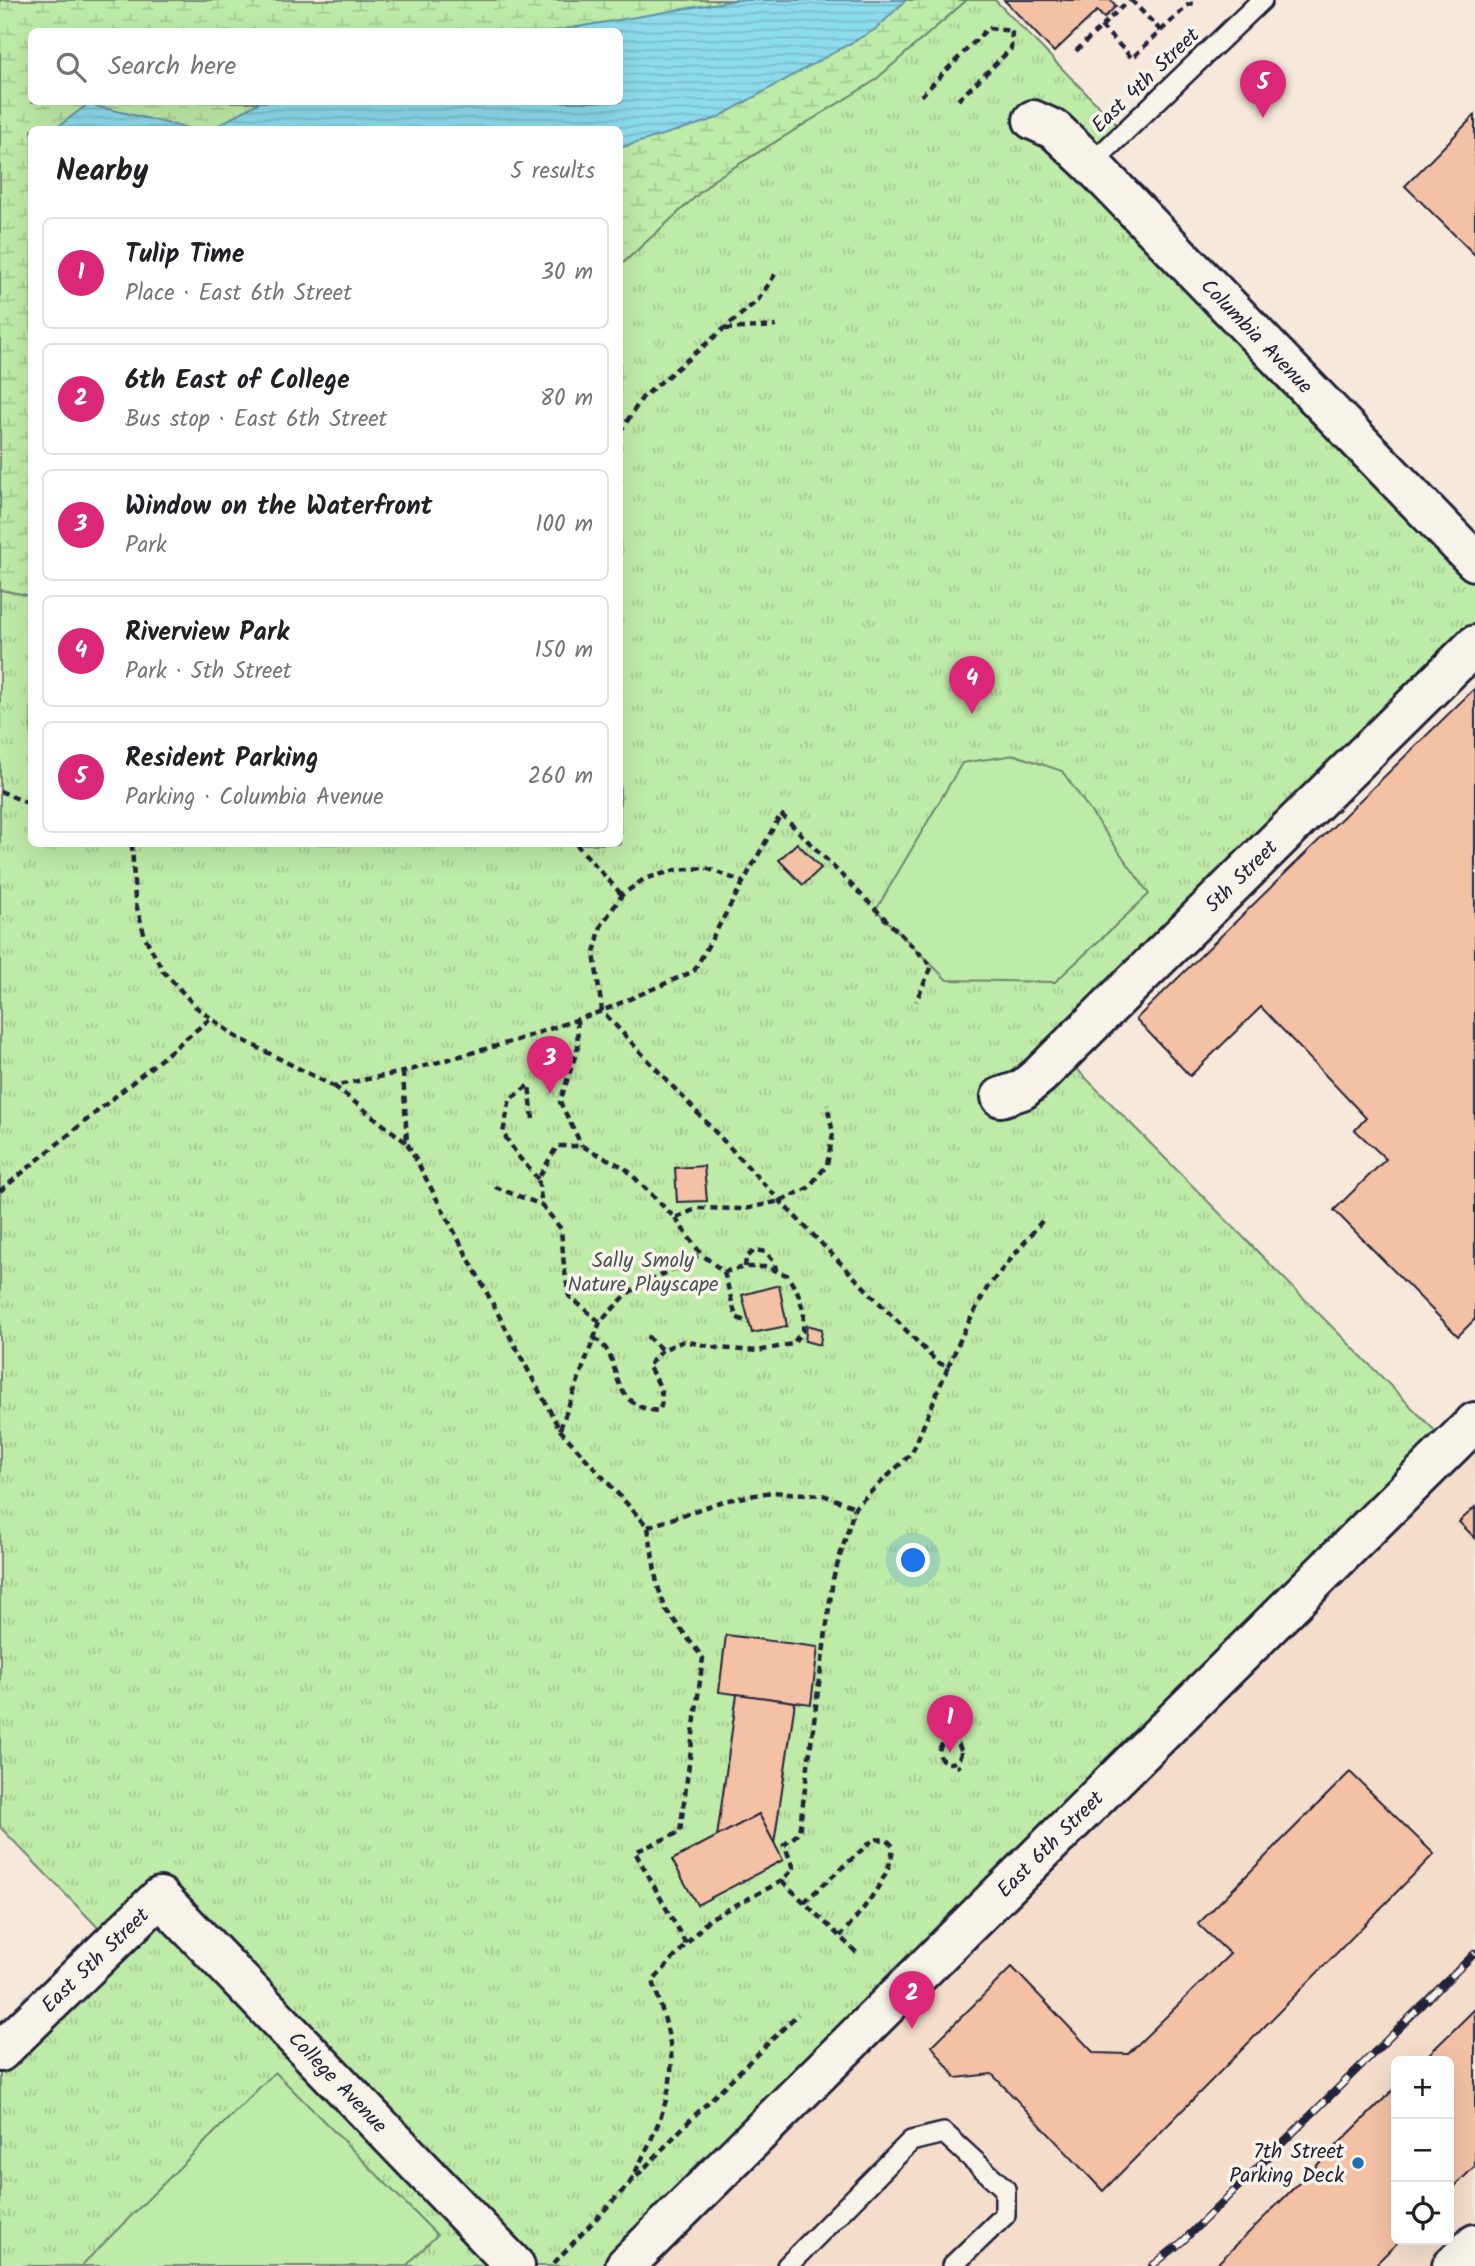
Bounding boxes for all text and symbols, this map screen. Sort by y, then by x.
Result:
street label: East 4th Street [1084,20,1209,142]
search box [28,28,623,105]
text: Search here [108,46,236,88]
icon: search [52,48,90,86]
pin: 5 [1240,60,1286,118]
text: Nearby [56,148,148,196]
text: 5 results [510,154,595,190]
text: Tulip Time [125,234,244,276]
text: 1 [78,255,84,291]
text: 30 m [541,255,593,291]
street label: Columbia Avenue [1192,272,1320,403]
text: Place · East 6th Street [125,276,352,312]
text: 6th East of College [125,360,350,402]
text: 2 [74,381,88,417]
text: 80 m [540,381,593,417]
text: Bus stop · East 6th Street [125,402,387,438]
text: Window on the Waterfront [125,486,432,528]
text: 3 [75,507,87,543]
text: 100 m [535,507,593,543]
text: Park [125,528,167,564]
text: Riverview Park [125,612,289,654]
text: 4 [75,633,87,669]
text: 150 m [534,633,593,669]
text: Park · 5th Street [125,654,292,690]
pin: 4 [949,656,995,714]
text: Resident Parking [125,738,319,780]
text: 5 [75,759,87,795]
text: 260 m [528,759,593,795]
text: Parking · Columbia Avenue [125,780,384,816]
street label: 5th Street [1198,832,1287,921]
pin: 3 [527,1036,573,1094]
park label: Sally Smoly Nature Playscape [568,1245,719,1302]
your location [896,1543,930,1577]
pin: 1 [927,1695,973,1753]
street label: East 6th Street [990,1783,1113,1906]
street label: East 5th Street [34,1900,158,2022]
pin: 2 [889,1971,935,2029]
street label: College Avenue [279,2024,395,2142]
map controls [1391,2056,1454,2245]
button: + [1391,2056,1454,2119]
button: − [1391,2119,1454,2182]
place label: 7th Street Parking Deck [1229,2136,1345,2193]
marker: 7th Street Parking Deck [1350,2155,1366,2171]
button: locate [1391,2182,1454,2245]

